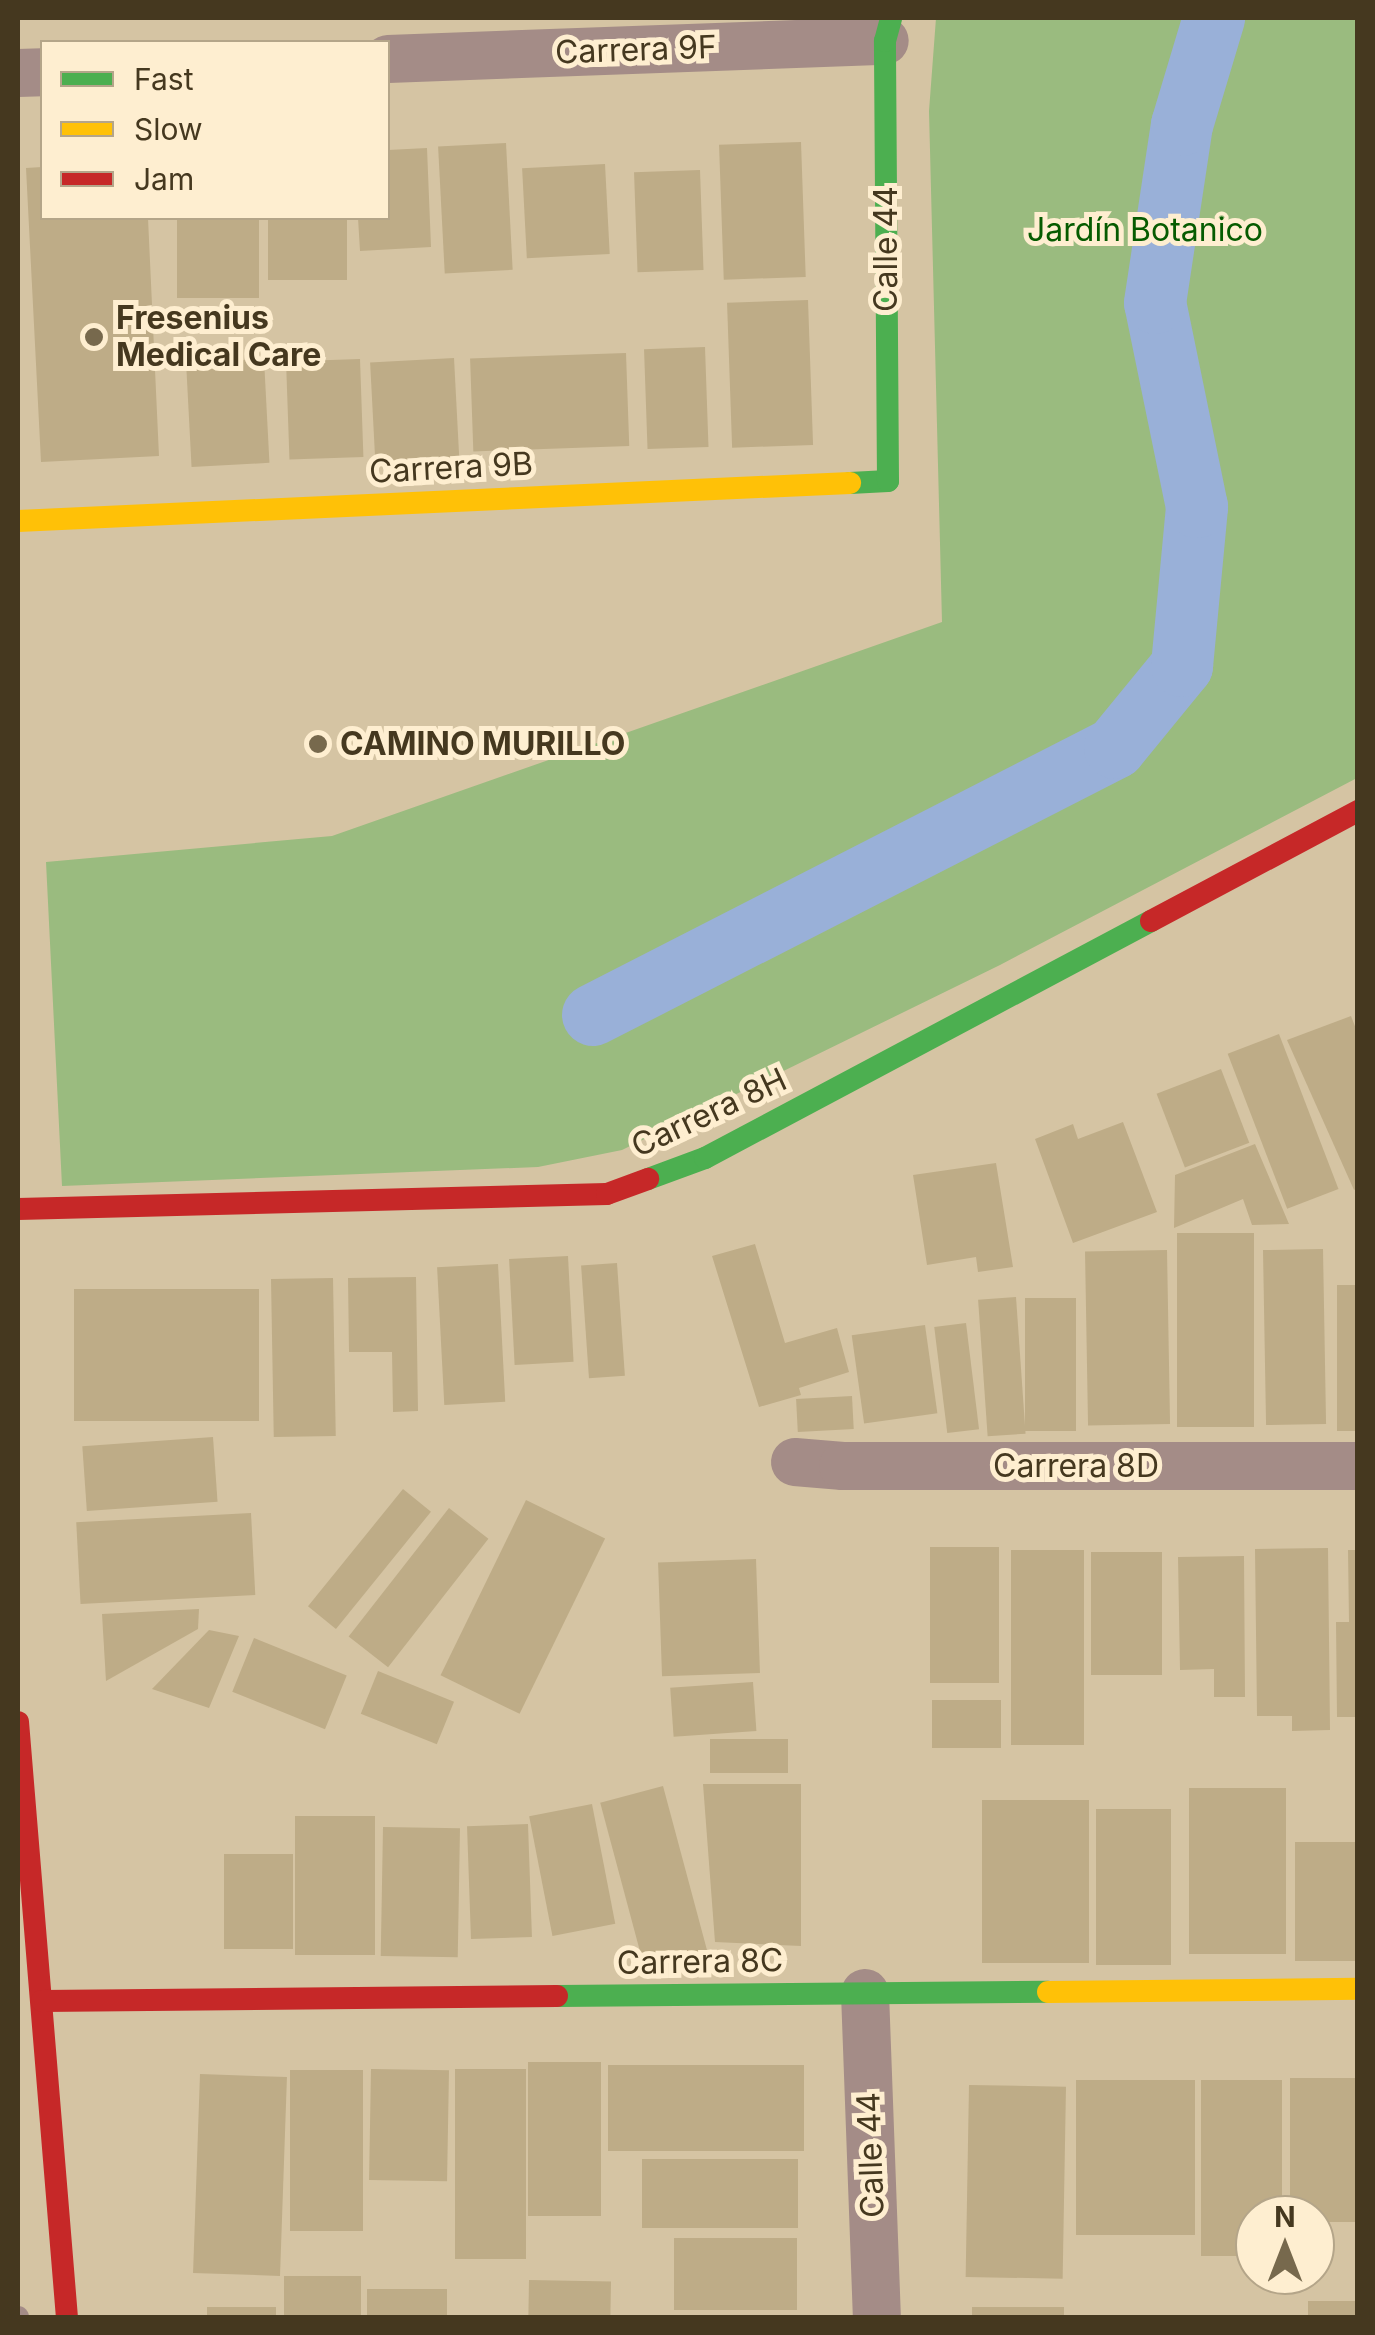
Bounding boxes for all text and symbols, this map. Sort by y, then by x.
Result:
street label: Carrera 9F [554,28,718,72]
legend [40,40,390,220]
text: Fast [134,61,193,97]
text: Slow [134,111,203,147]
text: Jam [134,161,194,197]
street label: Calle 44 [867,186,905,312]
park label: Jardín Botanico [1027,211,1263,249]
place label: Fresenius Medical Care [116,300,321,375]
marker: Fresenius Medical Care [81,324,107,350]
street label: Carrera 9B [368,445,534,491]
place label: CAMINO MURILLO [340,725,625,763]
marker: CAMINO MURILLO [305,731,331,757]
street label: Carrera 8H [625,1060,793,1166]
street label: Carrera 8D [993,1447,1159,1485]
street label: Carrera 8C [617,1941,783,1983]
street label: Calle 44 [850,2091,892,2219]
north arrow [1235,2195,1335,2295]
text: N [1274,2200,1296,2234]

